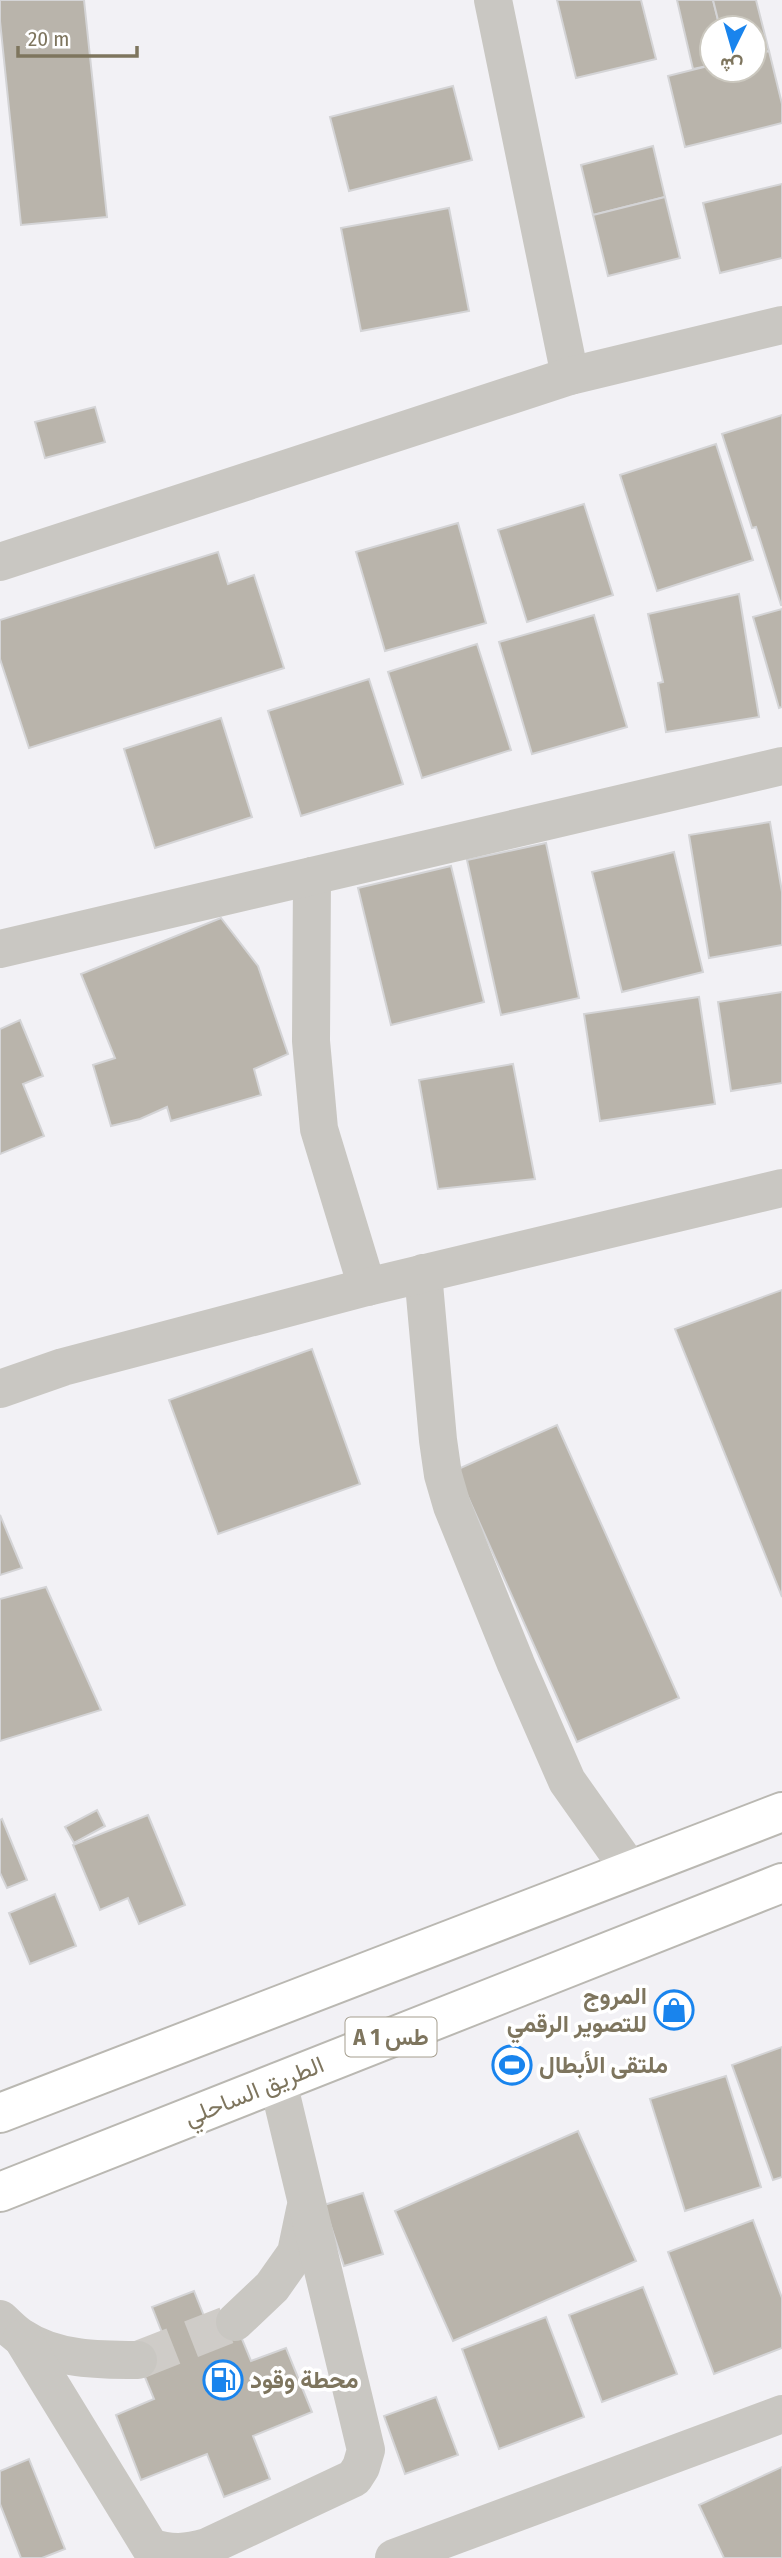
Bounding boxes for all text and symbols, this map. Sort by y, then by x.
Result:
scale bar [18,14,136,58]
north arrow [698,14,768,84]
text: 20 m [28,26,69,52]
text: ش [719,53,744,78]
place label: المروج للتصوير الرقمي [507,1982,647,2044]
shop icon: المروج للتصوير الرقمي [653,1989,695,2031]
road number: A 1 طس [346,2018,436,2056]
sports icon: ملتقى الأبطال [491,2044,533,2086]
street label: الطريق الساحلي [180,2050,330,2136]
place label: ملتقى الأبطال [539,2050,668,2080]
fuel station icon: محطة وقود [202,2359,244,2401]
place label: محطة وقود [250,2366,359,2395]

